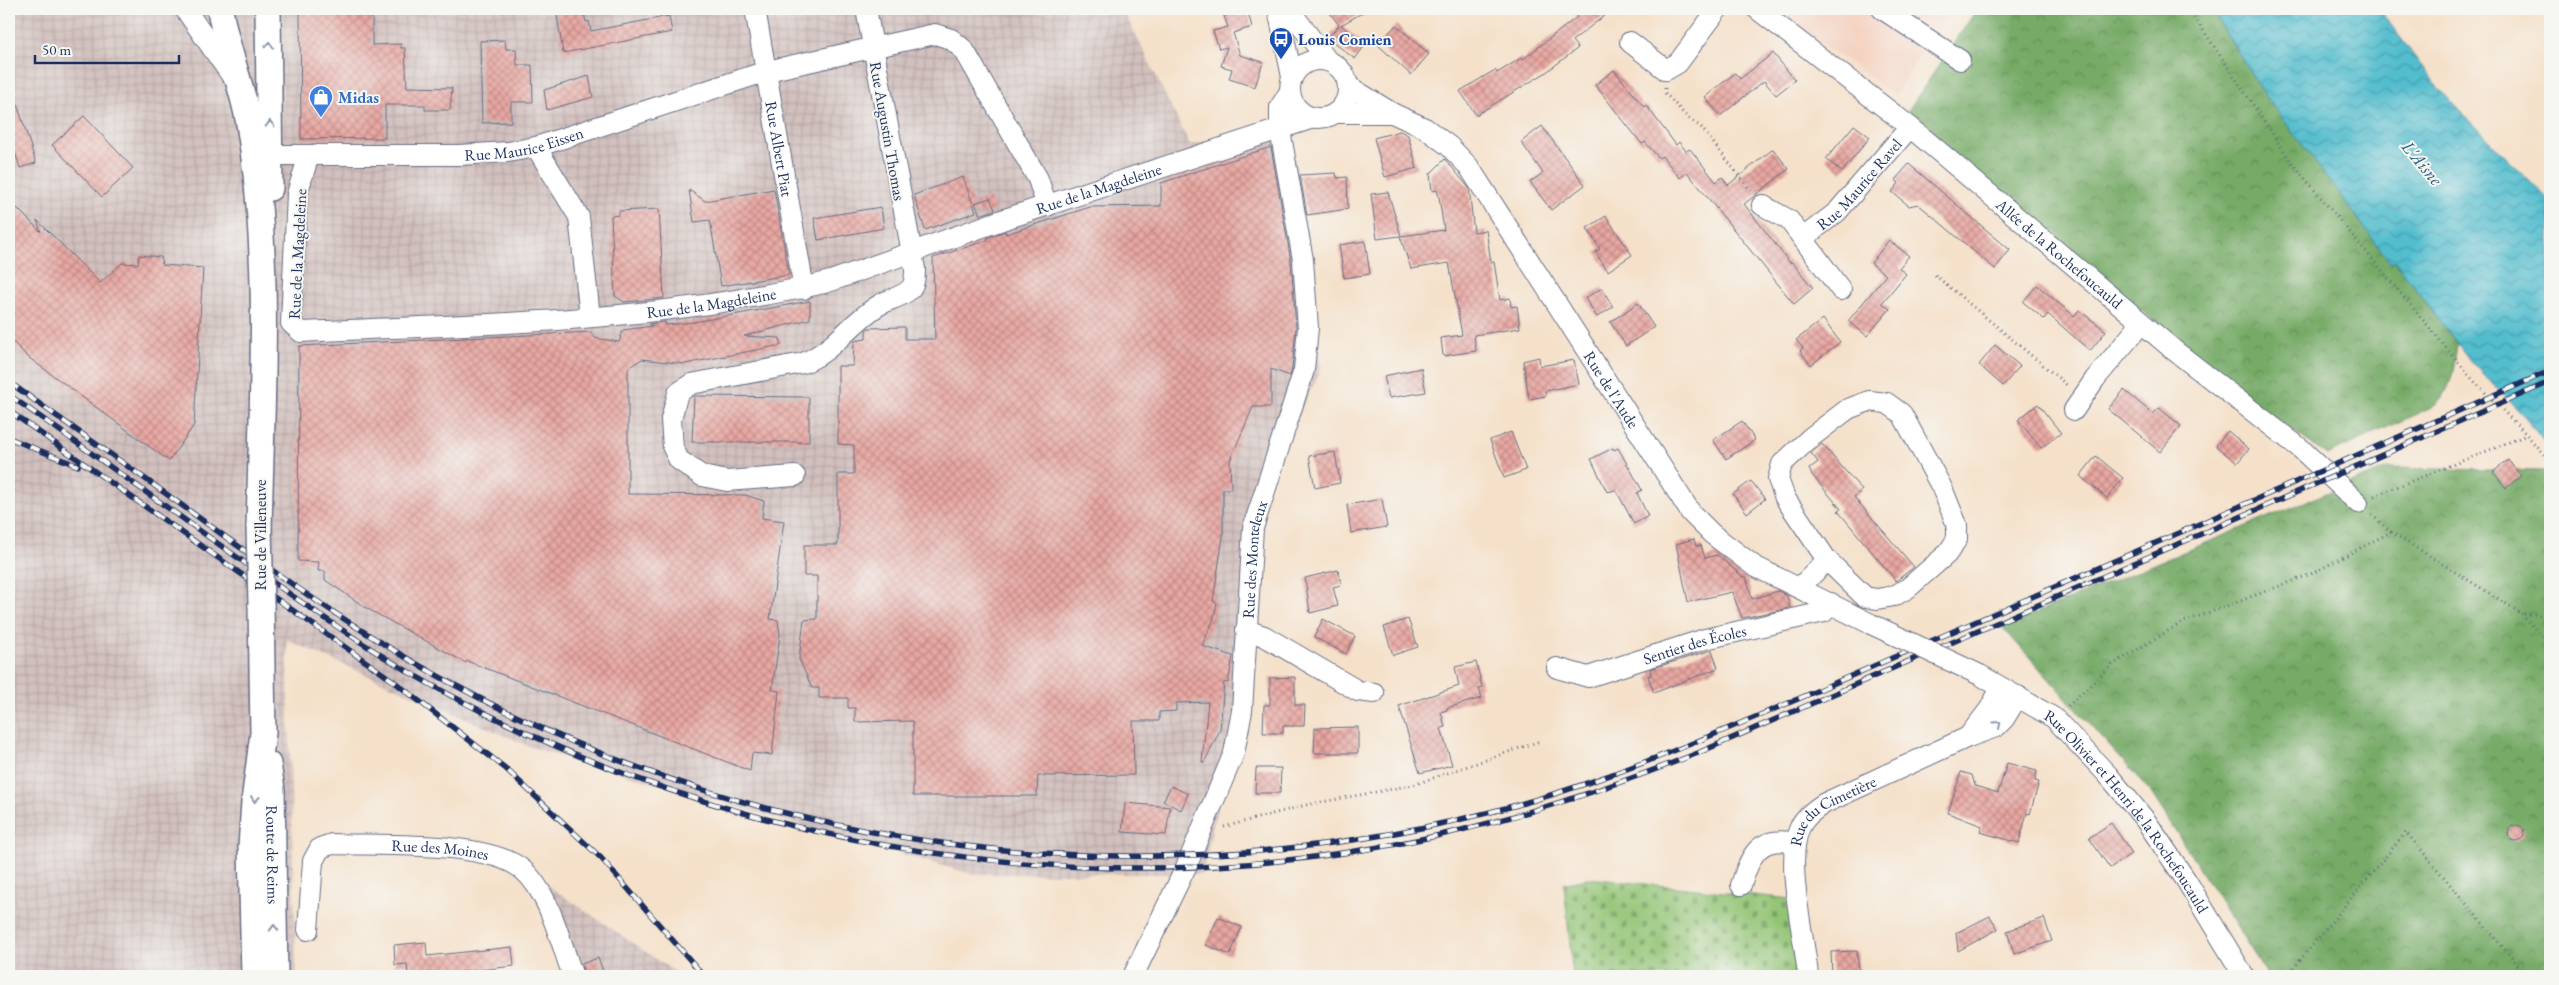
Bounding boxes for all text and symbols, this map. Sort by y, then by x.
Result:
bus stop icon: Louis Comien [1268,26,1294,60]
place label: Louis Comien [1298,29,1392,50]
scale bar [35,32,179,64]
text: 50 m [42,40,71,59]
one-way arrow [264,41,274,49]
street label: Rue Augustin Thomas [865,60,910,202]
shop icon: Midas [308,84,334,118]
place label: Midas [338,87,379,108]
street label: Rue Albert Piat [760,100,798,198]
one-way arrow [265,120,275,128]
street label: Rue Maurice Eissen [464,122,587,166]
street label: Rue Maurice Ravel [1812,134,1907,235]
water label: L'Aisne [2396,135,2448,191]
street label: Rue de la Magdeleine [1033,158,1164,219]
street label: Rue de la Magdeleine [284,188,311,320]
street label: Allée de la Rochefoucauld [1991,194,2128,314]
street label: Rue de la Magdeleine [645,283,778,323]
street label: Rue de l'Aude [1579,347,1644,432]
street label: Rue de Villeneuve [250,479,271,591]
street label: Rue des Monteleux [1238,498,1272,619]
street label: Sentier des Écoles [1641,620,1748,669]
street label: Rue Olivier et Henri de la Rochefoucauld [2041,705,2214,918]
one-way arrow [1993,720,2002,729]
street label: Rue du Cimetière [1785,771,1880,848]
one-way arrow [250,795,261,803]
street label: Route de Reims [261,805,284,904]
street label: Rue des Moines [391,835,491,865]
one-way arrow [269,923,279,931]

